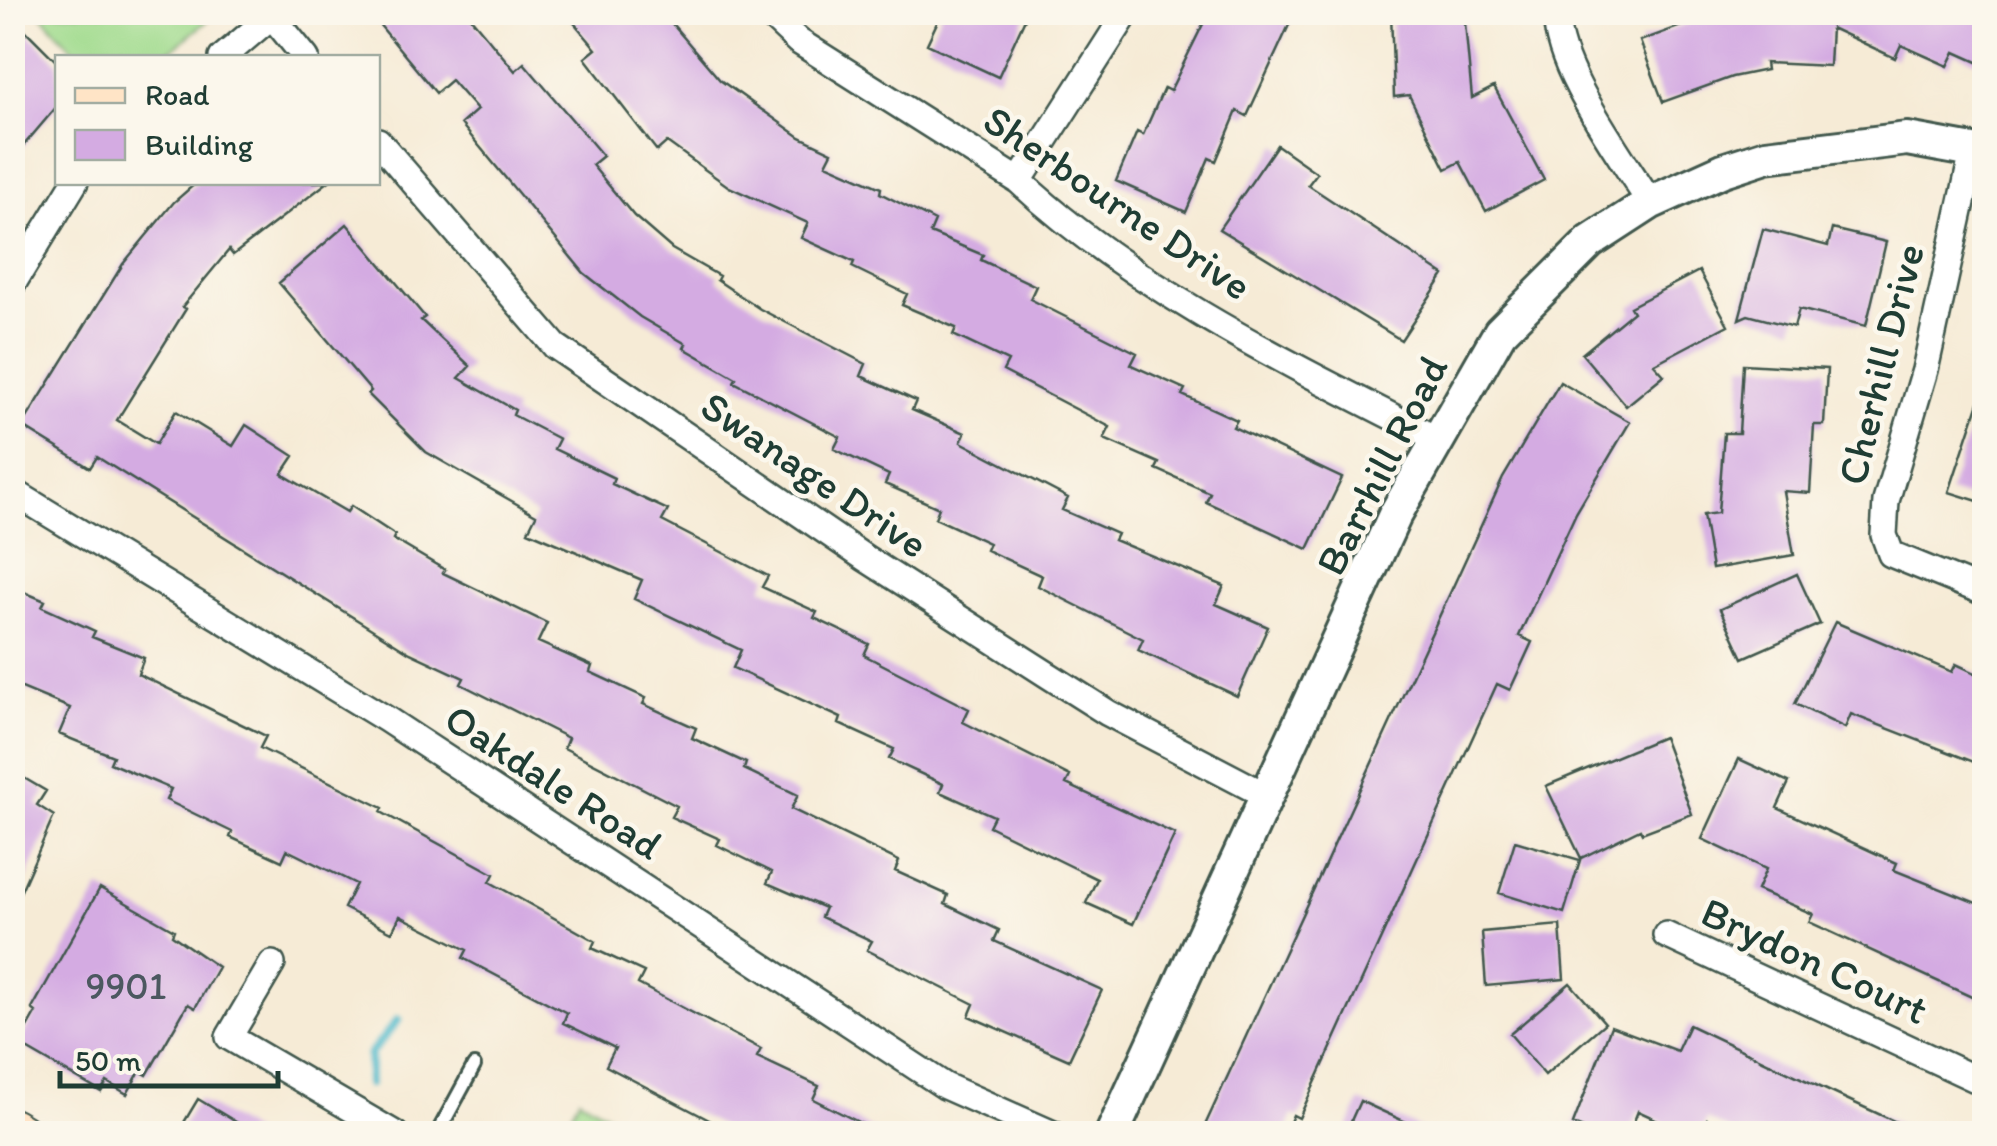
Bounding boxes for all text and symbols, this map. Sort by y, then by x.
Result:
legend [55,55,380,185]
text: Road [145,76,210,113]
street label: Sherbourne Drive [974,94,1261,311]
text: Building [145,126,254,163]
street label: Cherhill Drive [1826,238,1935,490]
street label: Barrhill Road [1304,347,1459,583]
street label: Swanage Drive [692,380,938,569]
street label: Oakdale Road [435,692,672,871]
street label: Brydon Court [1693,886,1936,1035]
house number: 9901 [86,963,166,1009]
scale bar [60,1026,278,1088]
text: 50 m [75,1042,141,1079]

